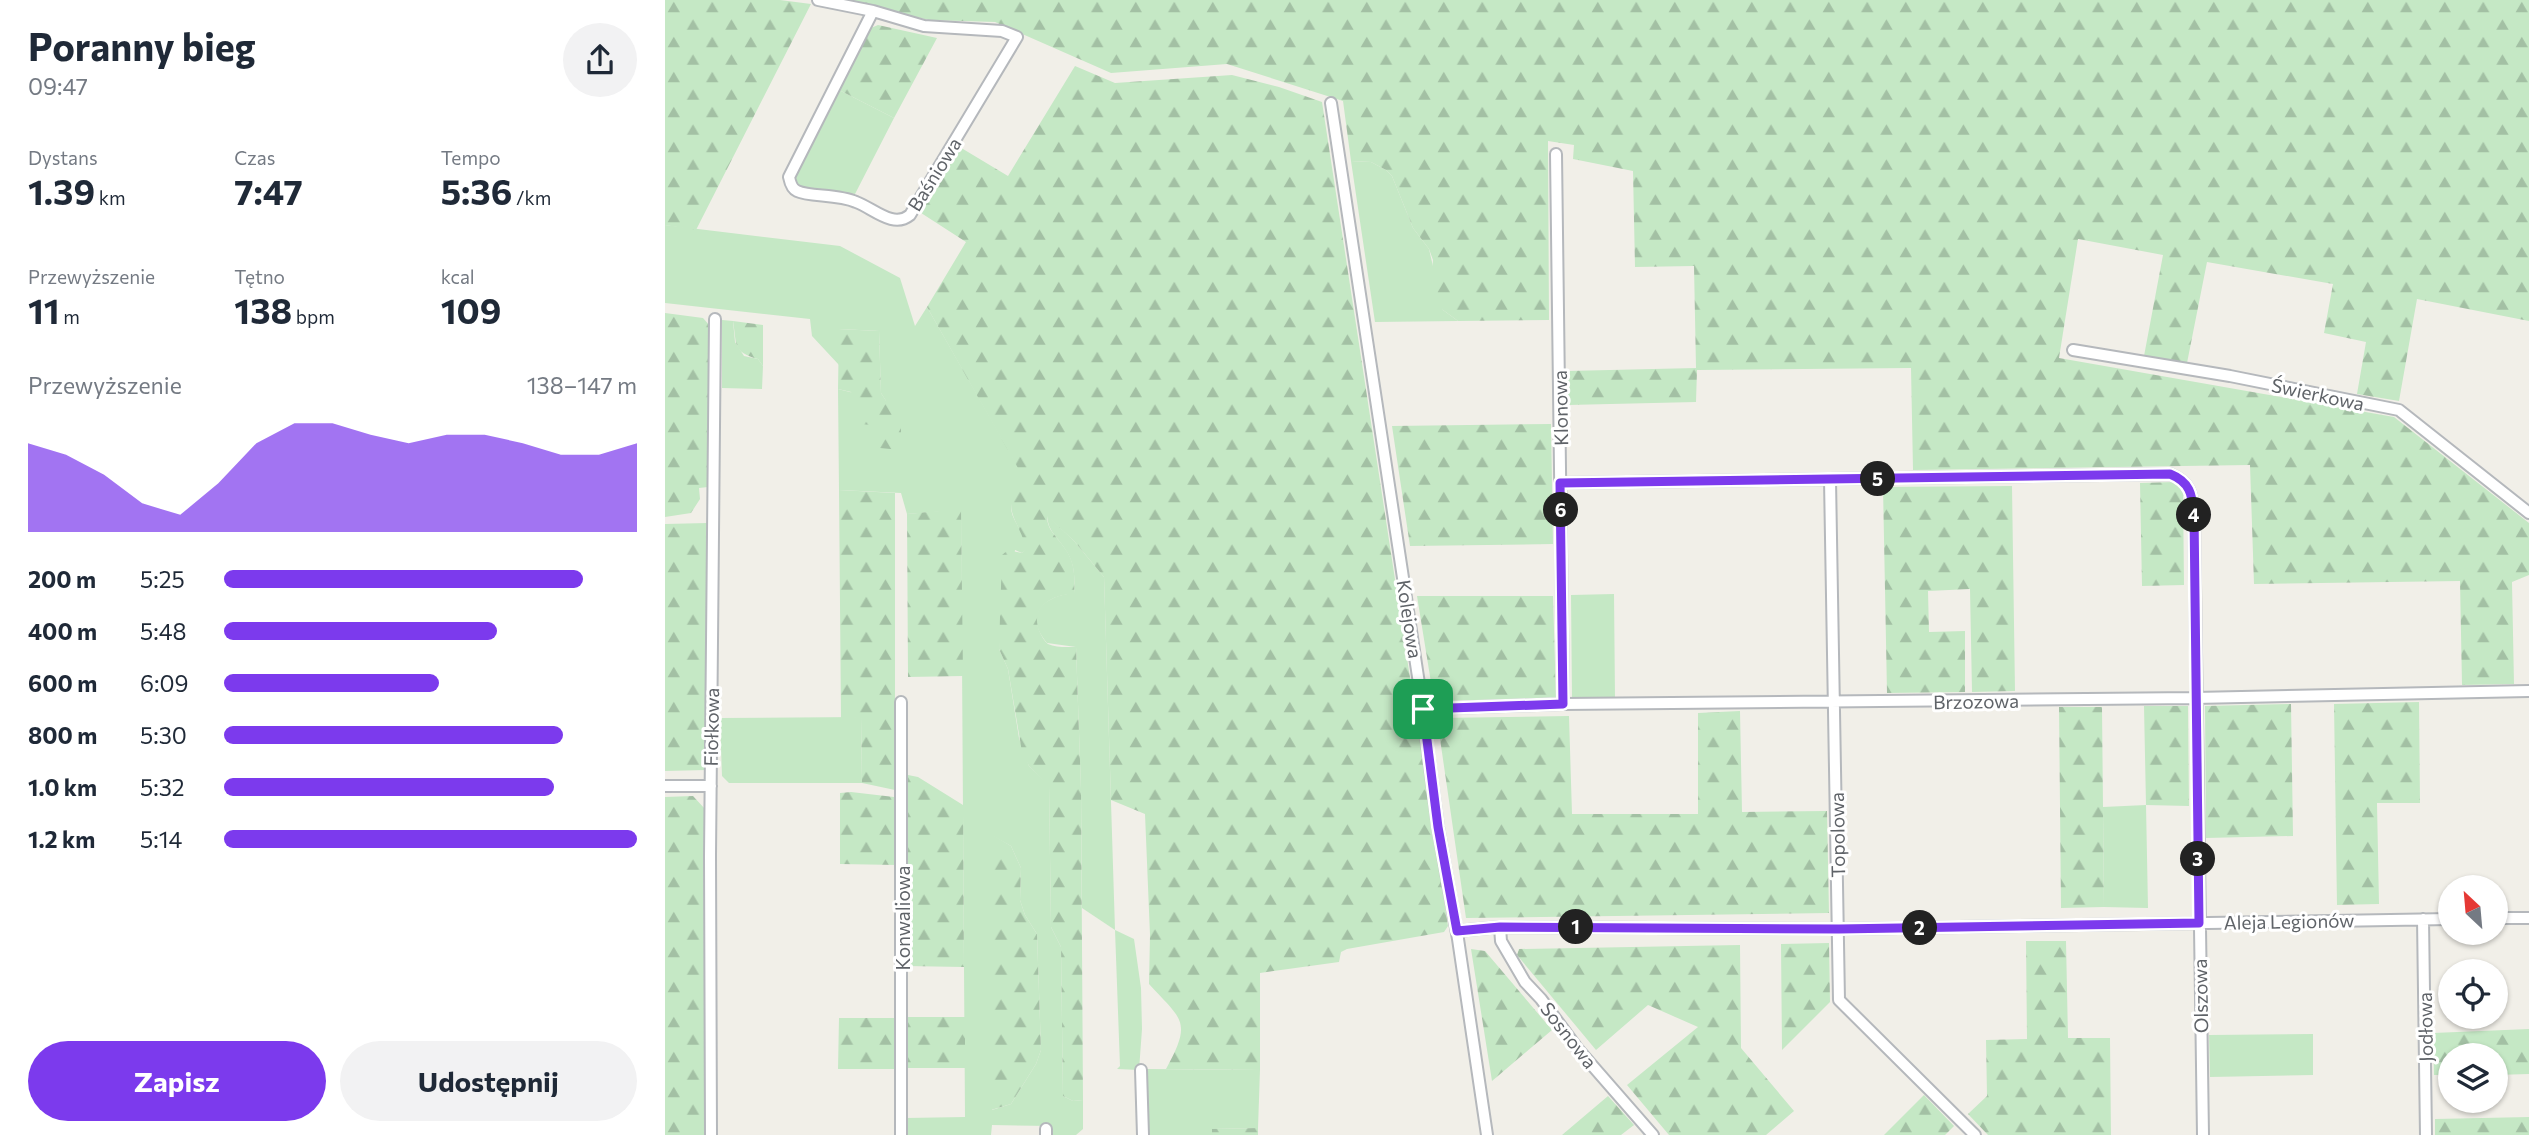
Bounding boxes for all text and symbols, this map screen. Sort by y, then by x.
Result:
text: Poranny bieg [28,22,256,69]
button: share [563,23,637,97]
text: 09:47 [28,72,88,100]
street label: Baśniowa [902,133,966,215]
text: Dystans [28,146,98,169]
text: Czas [234,146,275,169]
text: Tempo [441,146,501,169]
text: 1.39 [28,169,95,212]
text: 7:47 [234,169,303,212]
text: 5:36 [441,169,512,212]
text: km [95,186,126,209]
text: /km [512,186,551,209]
text: Przewyższenie [28,265,155,288]
text: Tętno [234,265,285,288]
text: kcal [441,265,475,288]
text: 11 [28,288,60,331]
text: 138 [234,288,292,331]
text: 109 [441,288,501,331]
text: m [60,305,80,328]
text: bpm [292,305,335,328]
street label: Klonowa [1548,370,1572,446]
text: Przewyższenie [28,371,182,399]
text: 138–147 m [527,371,637,399]
street label: Świerkowa [2270,372,2367,415]
pin: 5 [1861,462,1895,496]
text: 5 [1872,467,1883,490]
pin: 6 [1543,492,1579,528]
text: 6 [1555,498,1566,521]
pin: 4 [2177,498,2211,532]
text: 4 [2188,503,2199,526]
text: 200 m [28,565,96,593]
text: 5:25 [140,565,185,593]
street label: Kolejowa [1392,578,1428,660]
text: 400 m [28,617,97,645]
text: 5:48 [140,617,186,645]
text: 600 m [28,669,97,697]
text: 6:09 [140,669,188,697]
pin [1393,679,1453,739]
street label: Fiołkowa [699,687,723,767]
street label: Brzozowa [1933,689,2019,713]
icon: arrive [1404,690,1442,728]
text: 800 m [28,721,97,749]
text: 5:30 [140,721,187,749]
text: 1.0 km [28,773,97,801]
text: 5:32 [140,773,184,801]
street label: Topolowa [1825,792,1849,878]
text: 1.2 km [28,825,95,853]
text: 5:14 [140,825,182,853]
pin: 3 [2181,842,2215,876]
text: 3 [2192,847,2203,870]
street label: Konwaliowa [891,866,914,970]
north arrow [2438,875,2508,945]
map controls [2438,875,2508,1113]
street label: Aleja Legionów [2223,908,2355,934]
pin: 1 [1559,909,1593,944]
pin: 2 [1903,911,1937,946]
text: 1 [1571,915,1580,938]
text: 2 [1914,916,1925,939]
street label: Olszowa [2188,959,2212,1033]
button: locate [2438,959,2508,1029]
street label: Jodłowa [2413,992,2437,1062]
street label: Sosnowa [1536,997,1602,1073]
button: Zapisz [28,1041,326,1121]
button: Udostępnij [340,1041,637,1121]
button: layers [2438,1043,2508,1113]

